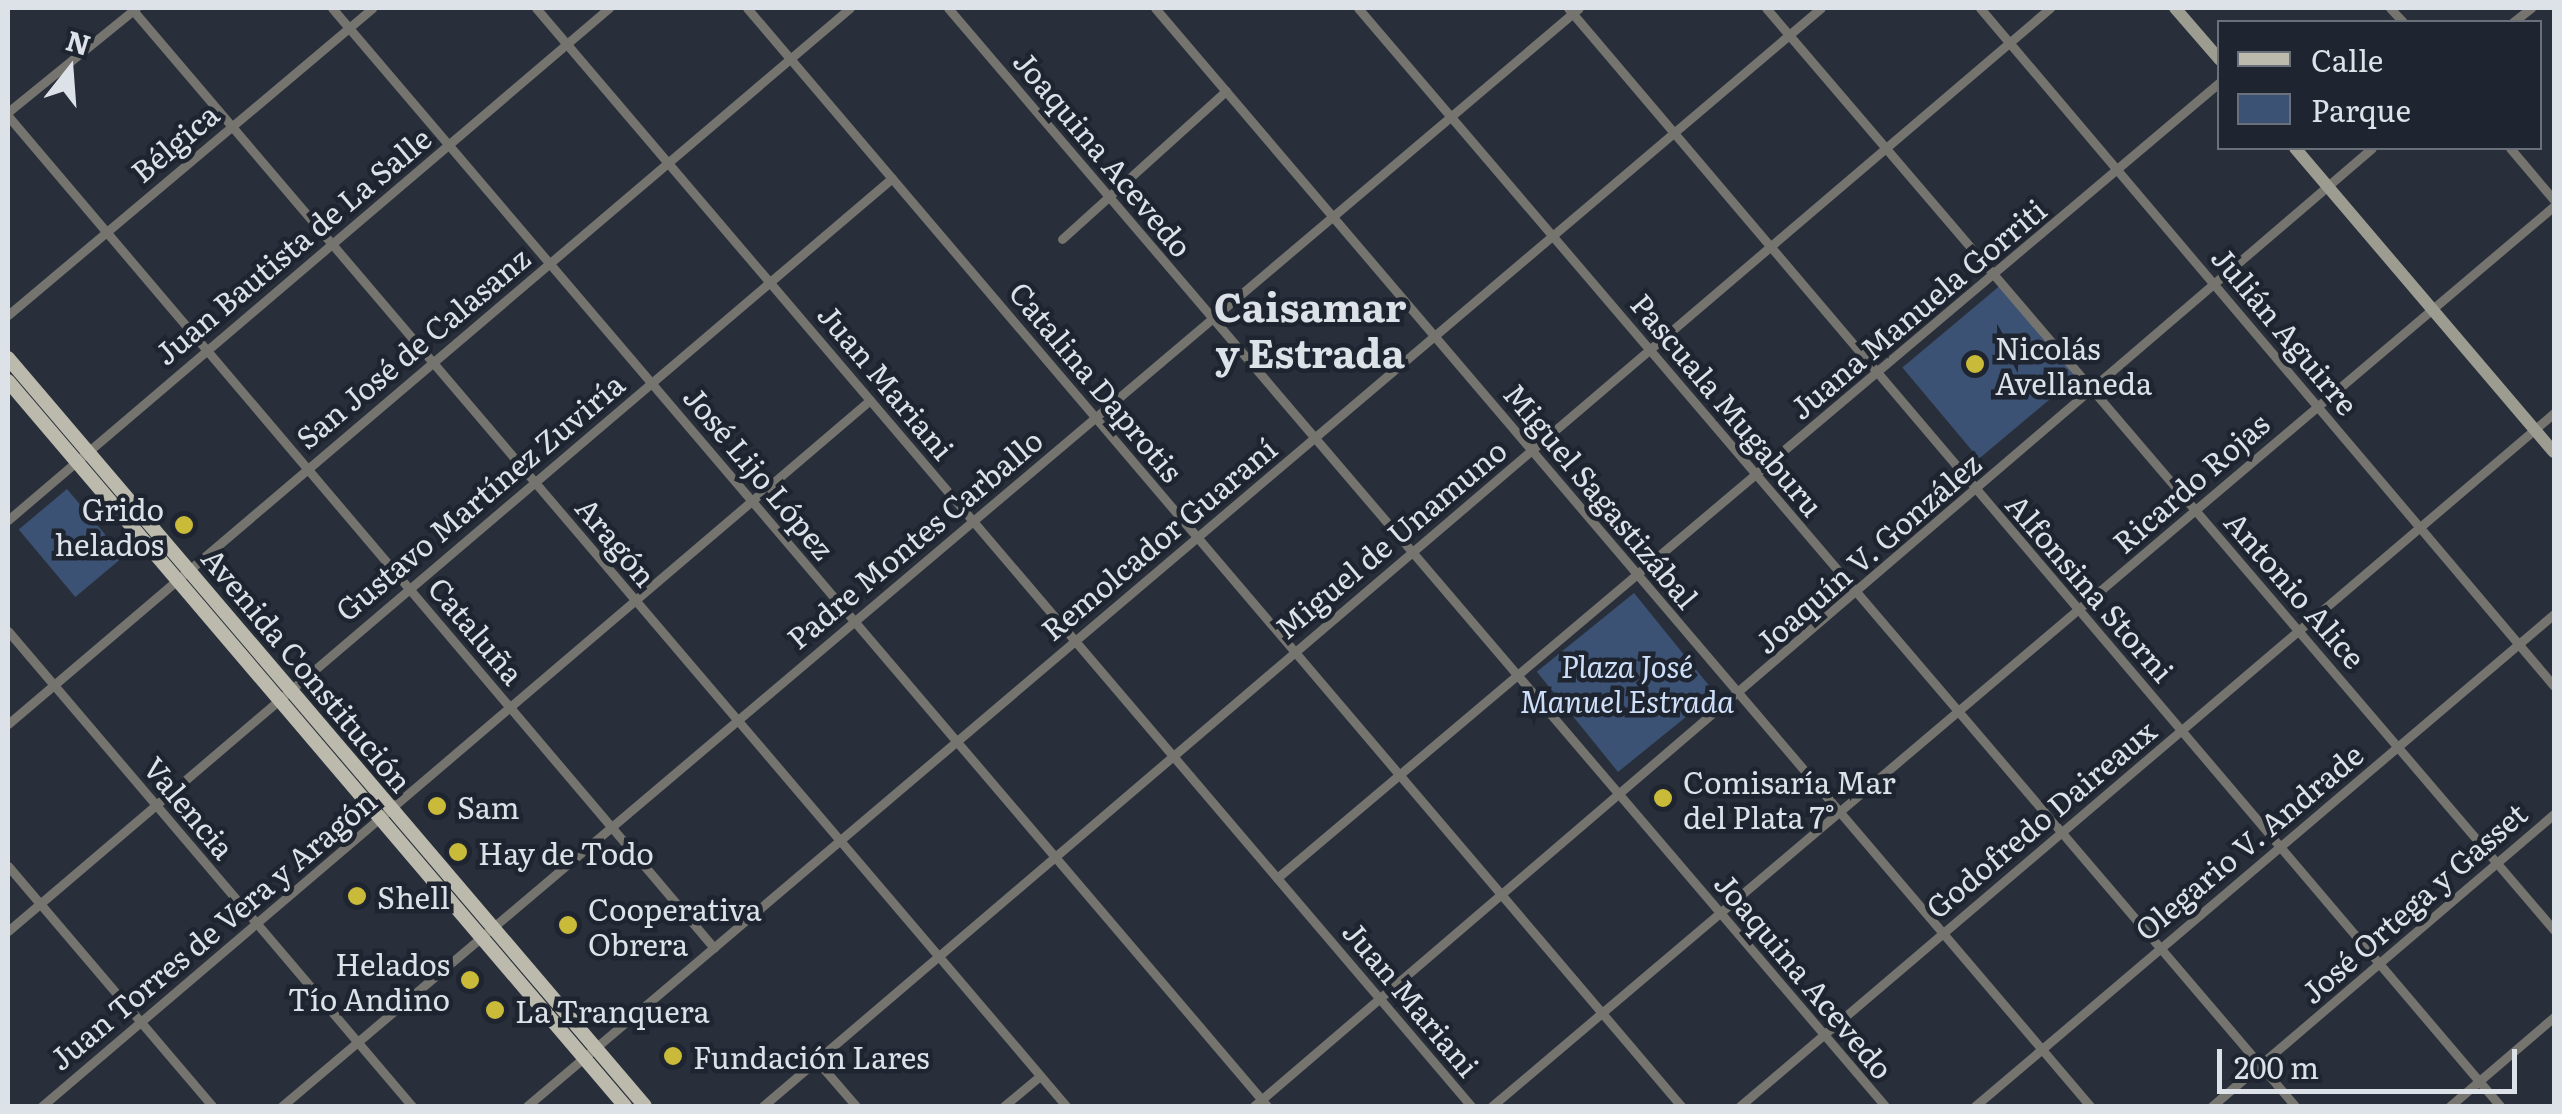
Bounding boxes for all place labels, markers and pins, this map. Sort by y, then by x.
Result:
place label: Nicolás Avellaneda [1995,329,2152,400]
marker: Nicolás Avellaneda [1964,353,1986,375]
place label: Grido helados [54,490,164,560]
marker: Grido helados [173,514,195,536]
place label: Comisaría Mar del Plata 7° [1683,763,1896,834]
marker: Comisaría Mar del Plata 7° [1652,787,1674,809]
place label: Sam [457,788,520,824]
marker: Sam [426,795,448,817]
place label: Hay de Todo [478,834,654,870]
marker: Hay de Todo [447,841,469,863]
place label: Shell [377,878,450,914]
marker: Shell [346,885,368,907]
place label: Cooperativa Obrera [588,890,762,960]
marker: Cooperativa Obrera [557,914,579,936]
place label: Helados Tío Andino [288,945,450,1016]
marker: Helados Tío Andino [459,969,481,991]
place label: La Tranquera [515,992,710,1028]
marker: La Tranquera [484,999,506,1021]
place label: Fundación Lares [693,1038,930,1074]
marker: Fundación Lares [662,1045,684,1067]

